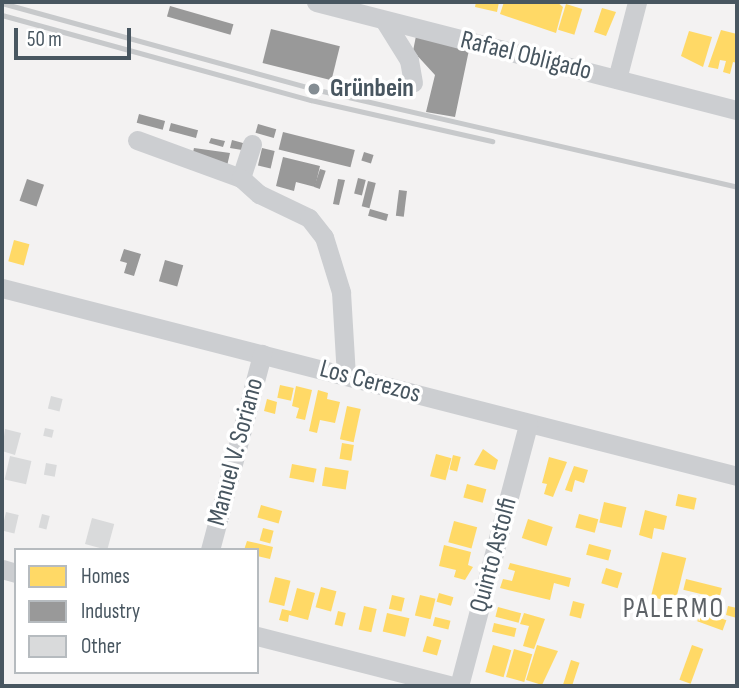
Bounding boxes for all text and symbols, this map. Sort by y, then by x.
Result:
scale bar [18,14,135,58]
street label: Rafael Obligado [457,25,595,87]
text: 50 m [27,27,62,52]
place label: Grünbein [330,73,414,105]
marker: Grünbein [304,79,324,99]
street label: Los Cerezos [316,354,424,410]
street label: Manuel V. Soriano [201,375,271,529]
street label: Quinto Astolfi [464,494,524,616]
legend [14,548,259,674]
text: Homes [81,564,130,589]
district label: PALERMO [624,592,724,626]
text: Industry [81,599,140,624]
text: Other [81,634,121,659]

